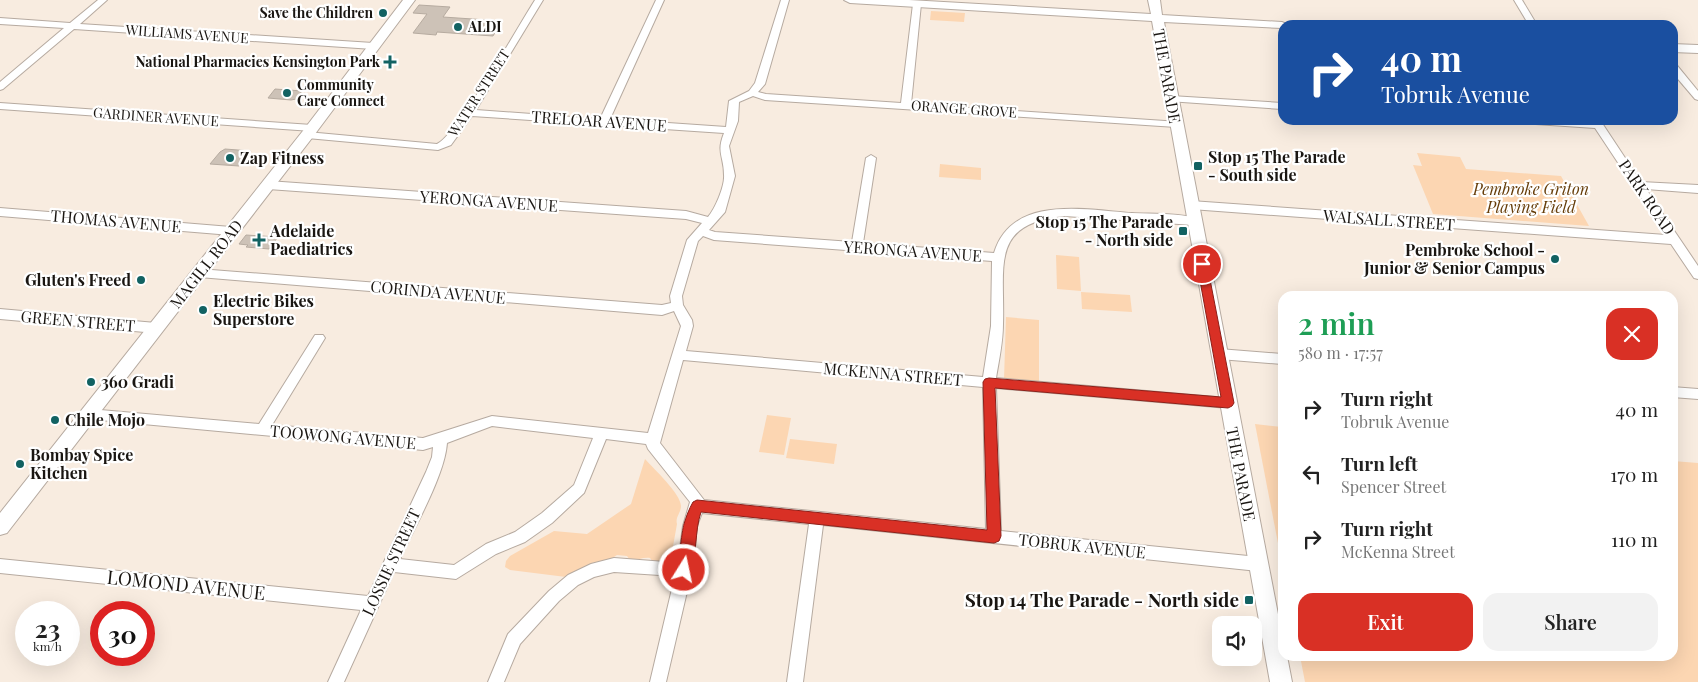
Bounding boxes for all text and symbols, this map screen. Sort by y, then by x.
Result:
place label: Save the Children [260,3,373,22]
marker: Save the Children [377,7,389,19]
place label: ALDI [467,17,502,36]
street label: WILLIAMS AVENUE [124,20,249,47]
marker: ALDI [452,21,464,33]
street label: THE PARADE [1149,27,1186,125]
text: 40 m [1381,34,1462,81]
icon: right [1298,40,1363,105]
street label: WATER STREET [443,45,514,141]
place label: National Pharmacies Kensington Park [135,52,381,71]
marker: National Pharmacies Kensington Park [384,56,396,68]
place label: Community Care Connect [297,75,385,110]
text: Tobruk Avenue [1381,79,1530,109]
marker: Community Care Connect [281,87,293,99]
street label: ORANGE GROVE [911,95,1018,122]
street label: GARDINER AVENUE [93,103,220,130]
street label: TRELOAR AVENUE [531,105,667,136]
place label: Stop 15 The Parade - South side [1208,146,1346,185]
place label: Zap Fitness [240,147,324,168]
marker: Zap Fitness [224,152,236,164]
street label: PARK ROAD [1614,155,1680,238]
marker: Stop 15 The Parade - South side [1192,160,1204,172]
park label: Pembroke Griton Playing Field [1472,178,1589,217]
street label: YERONGA AVENUE [418,185,559,216]
street label: THOMAS AVENUE [50,204,182,237]
street label: WALSALL STREET [1321,204,1456,235]
place label: Stop 15 The Parade - North side [1035,211,1173,250]
street label: MAGILL ROAD [165,215,247,312]
place label: Adelaide Paediatrics [269,220,353,259]
marker: Stop 15 The Parade - North side [1177,225,1189,237]
marker: Adelaide Paediatrics [252,233,266,247]
street label: YERONGA AVENUE [842,235,983,266]
place label: Pembroke School - Junior & Senior Campus [1363,239,1545,278]
pin [1181,243,1223,285]
icon: arrive [1188,250,1216,278]
marker: Pembroke School - Junior & Senior Campus [1549,253,1561,265]
place label: Gluten's Freed [25,269,131,290]
marker: Gluten's Freed [135,274,147,286]
street label: CORINDA AVENUE [370,275,507,308]
place label: Electric Bikes Superstore [213,290,314,329]
text: 2 min [1298,303,1375,343]
marker: Electric Bikes Superstore [197,304,209,316]
street label: GREEN STREET [20,305,136,336]
button: close [1606,308,1658,360]
text: 580 m · 17:57 [1298,342,1383,363]
street label: MCKENNA STREET [822,357,964,390]
place label: 360 Gradi [101,371,174,392]
marker: 360 Gradi [85,376,97,388]
text: Turn right [1341,385,1433,411]
icon: right [1298,395,1326,423]
text: 40 m [1616,396,1658,422]
place label: Chile Mojo [65,409,145,430]
text: Tobruk Avenue [1341,411,1449,432]
marker: Chile Mojo [49,414,61,426]
street label: TOOWONG AVENUE [269,420,417,453]
street label: THE PARADE [1222,425,1261,523]
place label: Bombay Spice Kitchen [30,444,133,483]
text: Turn left [1341,450,1418,476]
marker: Bombay Spice Kitchen [14,458,26,470]
icon: left [1298,460,1326,488]
text: 170 m [1610,461,1658,487]
text: Spencer Street [1341,476,1446,497]
street label: LOSSIE STREET [357,505,425,619]
text: Turn right [1341,515,1433,541]
icon: right [1298,525,1326,553]
text: 110 m [1611,526,1658,552]
street label: TOBRUK AVENUE [1017,528,1147,563]
text: McKenna Street [1341,541,1455,562]
position arrow [657,543,709,595]
street label: LOMOND AVENUE [106,563,267,605]
place label: Stop 14 The Parade - North side [965,586,1239,612]
button: Exit [1298,593,1473,651]
button: Share [1483,593,1658,651]
marker: Stop 14 The Parade - North side [1243,594,1255,606]
speed limit sign: 30 [90,601,155,666]
text: 23 [35,611,60,644]
map controls [1212,616,1262,666]
button: sound [1212,616,1262,666]
text: km/h [33,638,62,654]

